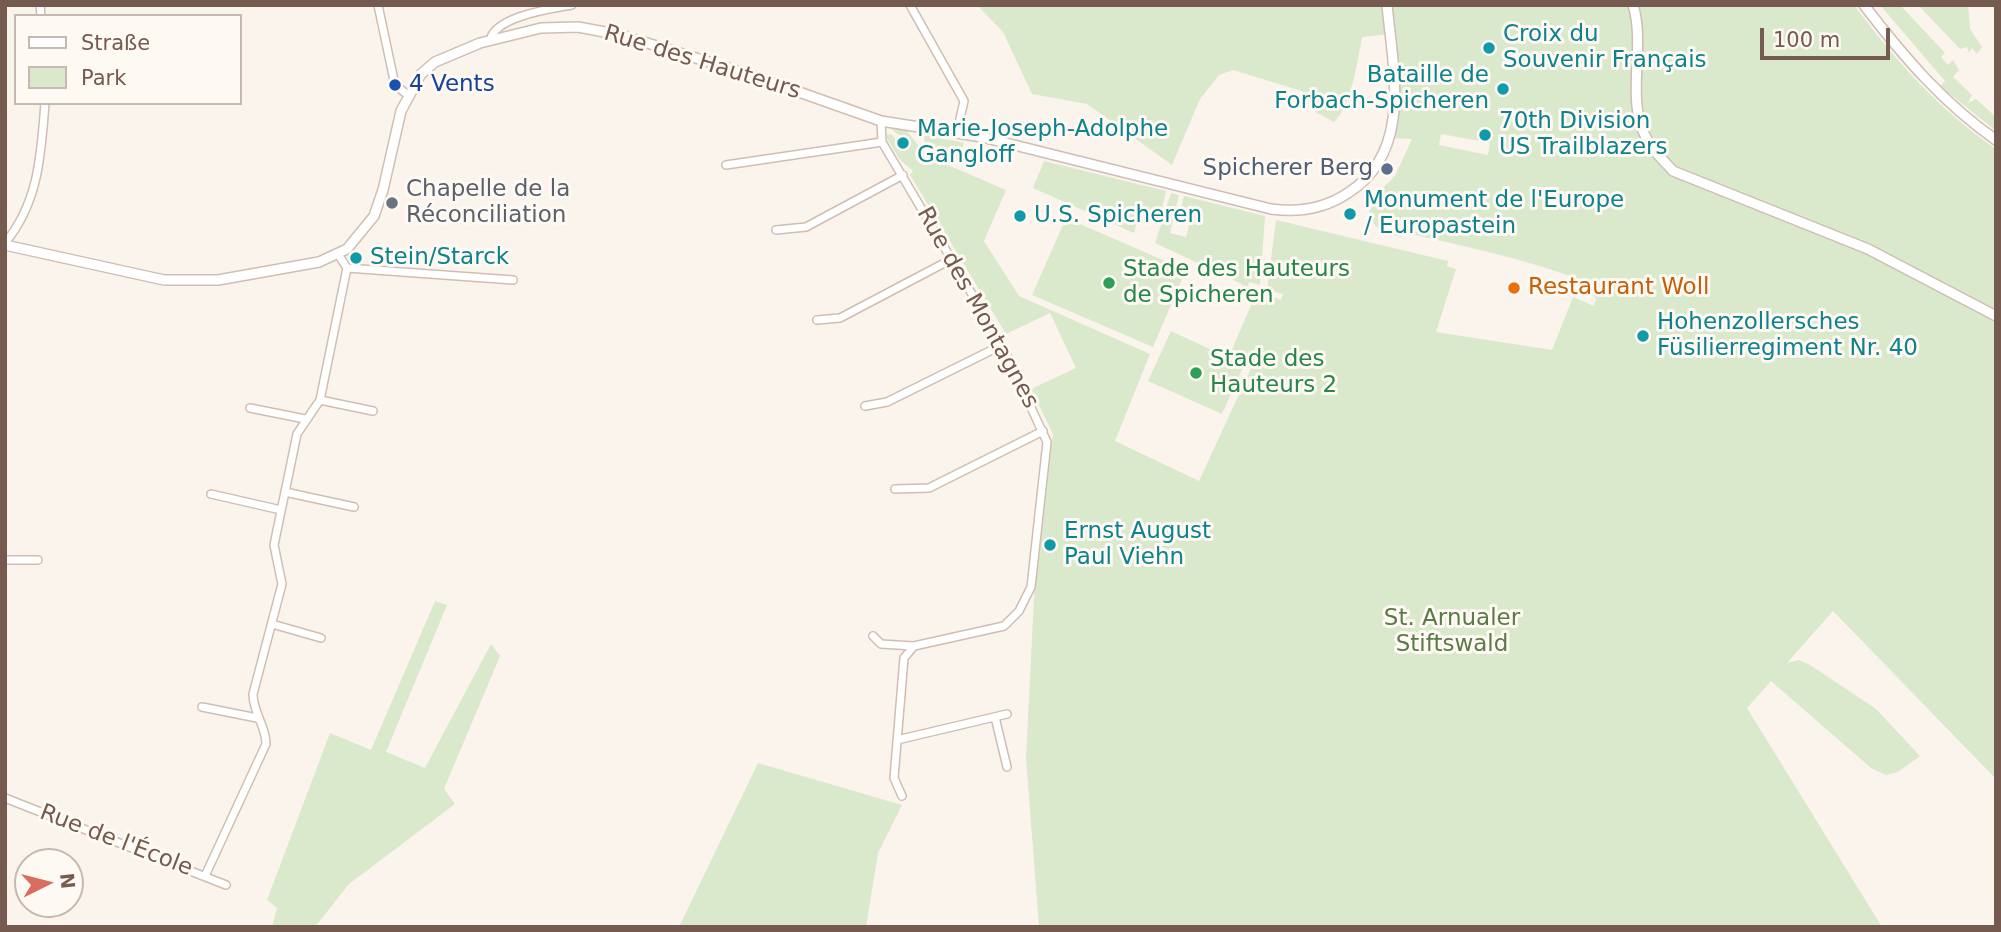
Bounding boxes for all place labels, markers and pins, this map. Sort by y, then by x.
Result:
place label: Croix du Souvenir Français [1503,21,1707,75]
marker: Croix du Souvenir Français [1481,40,1497,56]
place label: Bataille de Forbach-Spicheren [1274,62,1489,116]
place label: 4 Vents [409,71,495,99]
marker: 4 Vents [387,77,403,93]
marker: Bataille de Forbach-Spicheren [1495,81,1511,97]
place label: 70th Division US Trailblazers [1499,108,1667,162]
place label: Marie-Joseph-Adolphe Gangloff [917,116,1168,170]
marker: 70th Division US Trailblazers [1477,127,1493,143]
marker: Marie-Joseph-Adolphe Gangloff [895,135,911,151]
place label: Spicherer Berg [1203,155,1373,183]
marker: Spicherer Berg [1379,161,1395,177]
place label: Chapelle de la Réconciliation [406,176,570,230]
place label: Monument de l'Europe / Europastein [1364,187,1624,241]
marker: Chapelle de la Réconciliation [384,195,400,211]
place label: U.S. Spicheren [1034,202,1202,230]
marker: Monument de l'Europe / Europastein [1342,206,1358,222]
marker: U.S. Spicheren [1012,208,1028,224]
place label: Stein/Starck [370,244,509,272]
marker: Stein/Starck [348,250,364,266]
place label: Stade des Hauteurs de Spicheren [1123,256,1350,310]
place label: Restaurant Woll [1528,274,1709,302]
marker: Stade des Hauteurs de Spicheren [1101,275,1117,291]
marker: Restaurant Woll [1506,280,1522,296]
place label: Hohenzollersches Füsilierregiment Nr. 40 [1657,309,1918,363]
marker: Hohenzollersches Füsilierregiment Nr. 40 [1635,328,1651,344]
place label: Stade des Hauteurs 2 [1210,346,1337,400]
marker: Stade des Hauteurs 2 [1188,365,1204,381]
place label: Ernst August Paul Viehn [1064,518,1211,572]
marker: Ernst August Paul Viehn [1042,537,1058,553]

